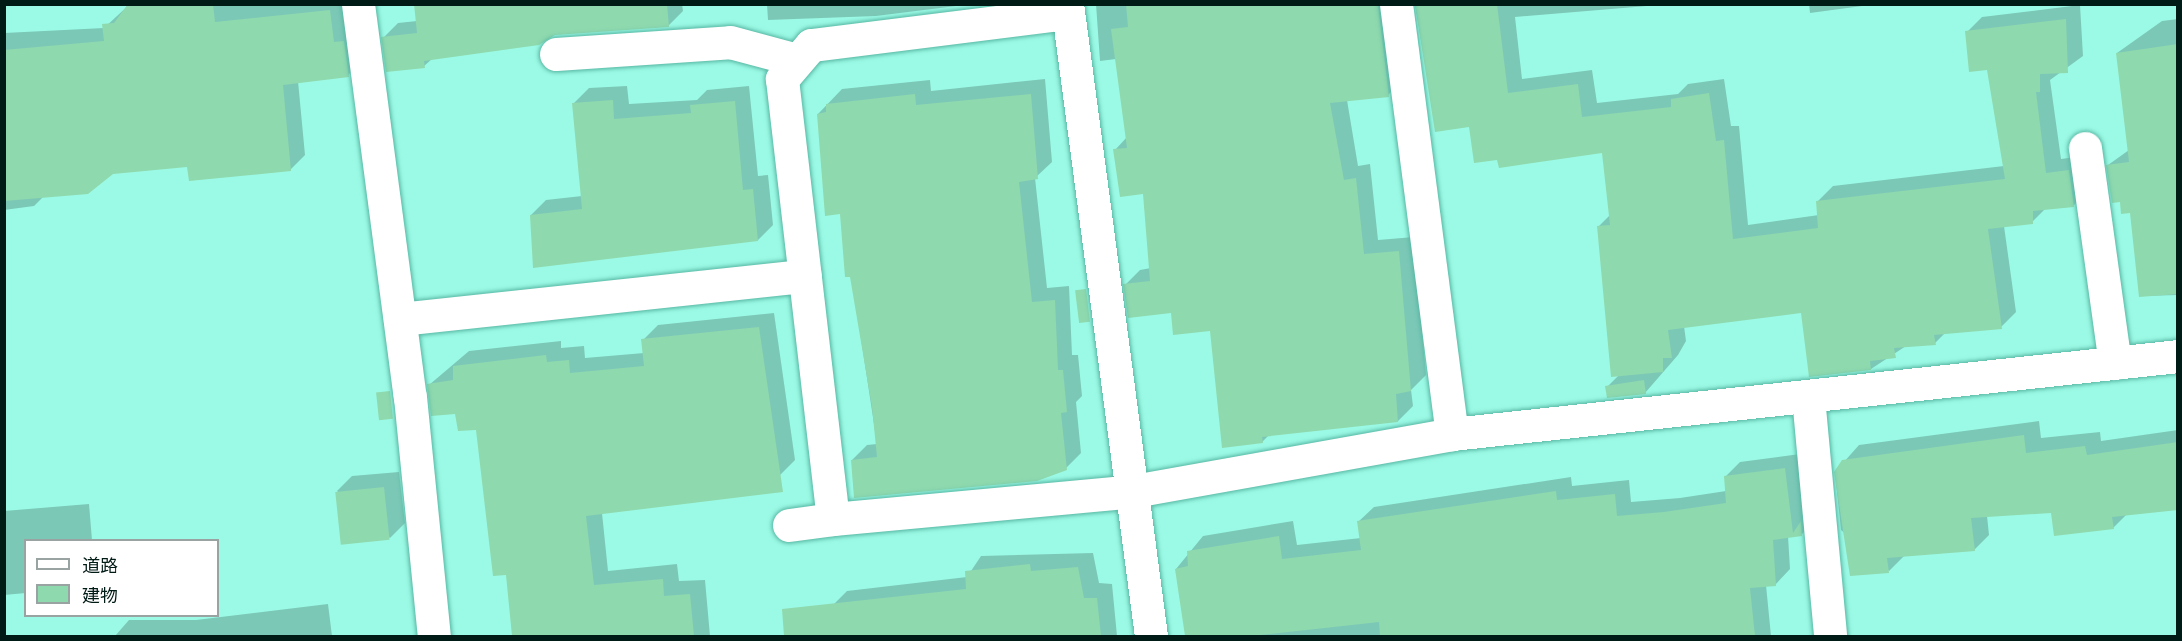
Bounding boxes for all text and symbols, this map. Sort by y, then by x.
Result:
legend [24,539,219,617]
text: 道路 [82,555,118,576]
text: 建物 [82,585,118,606]

